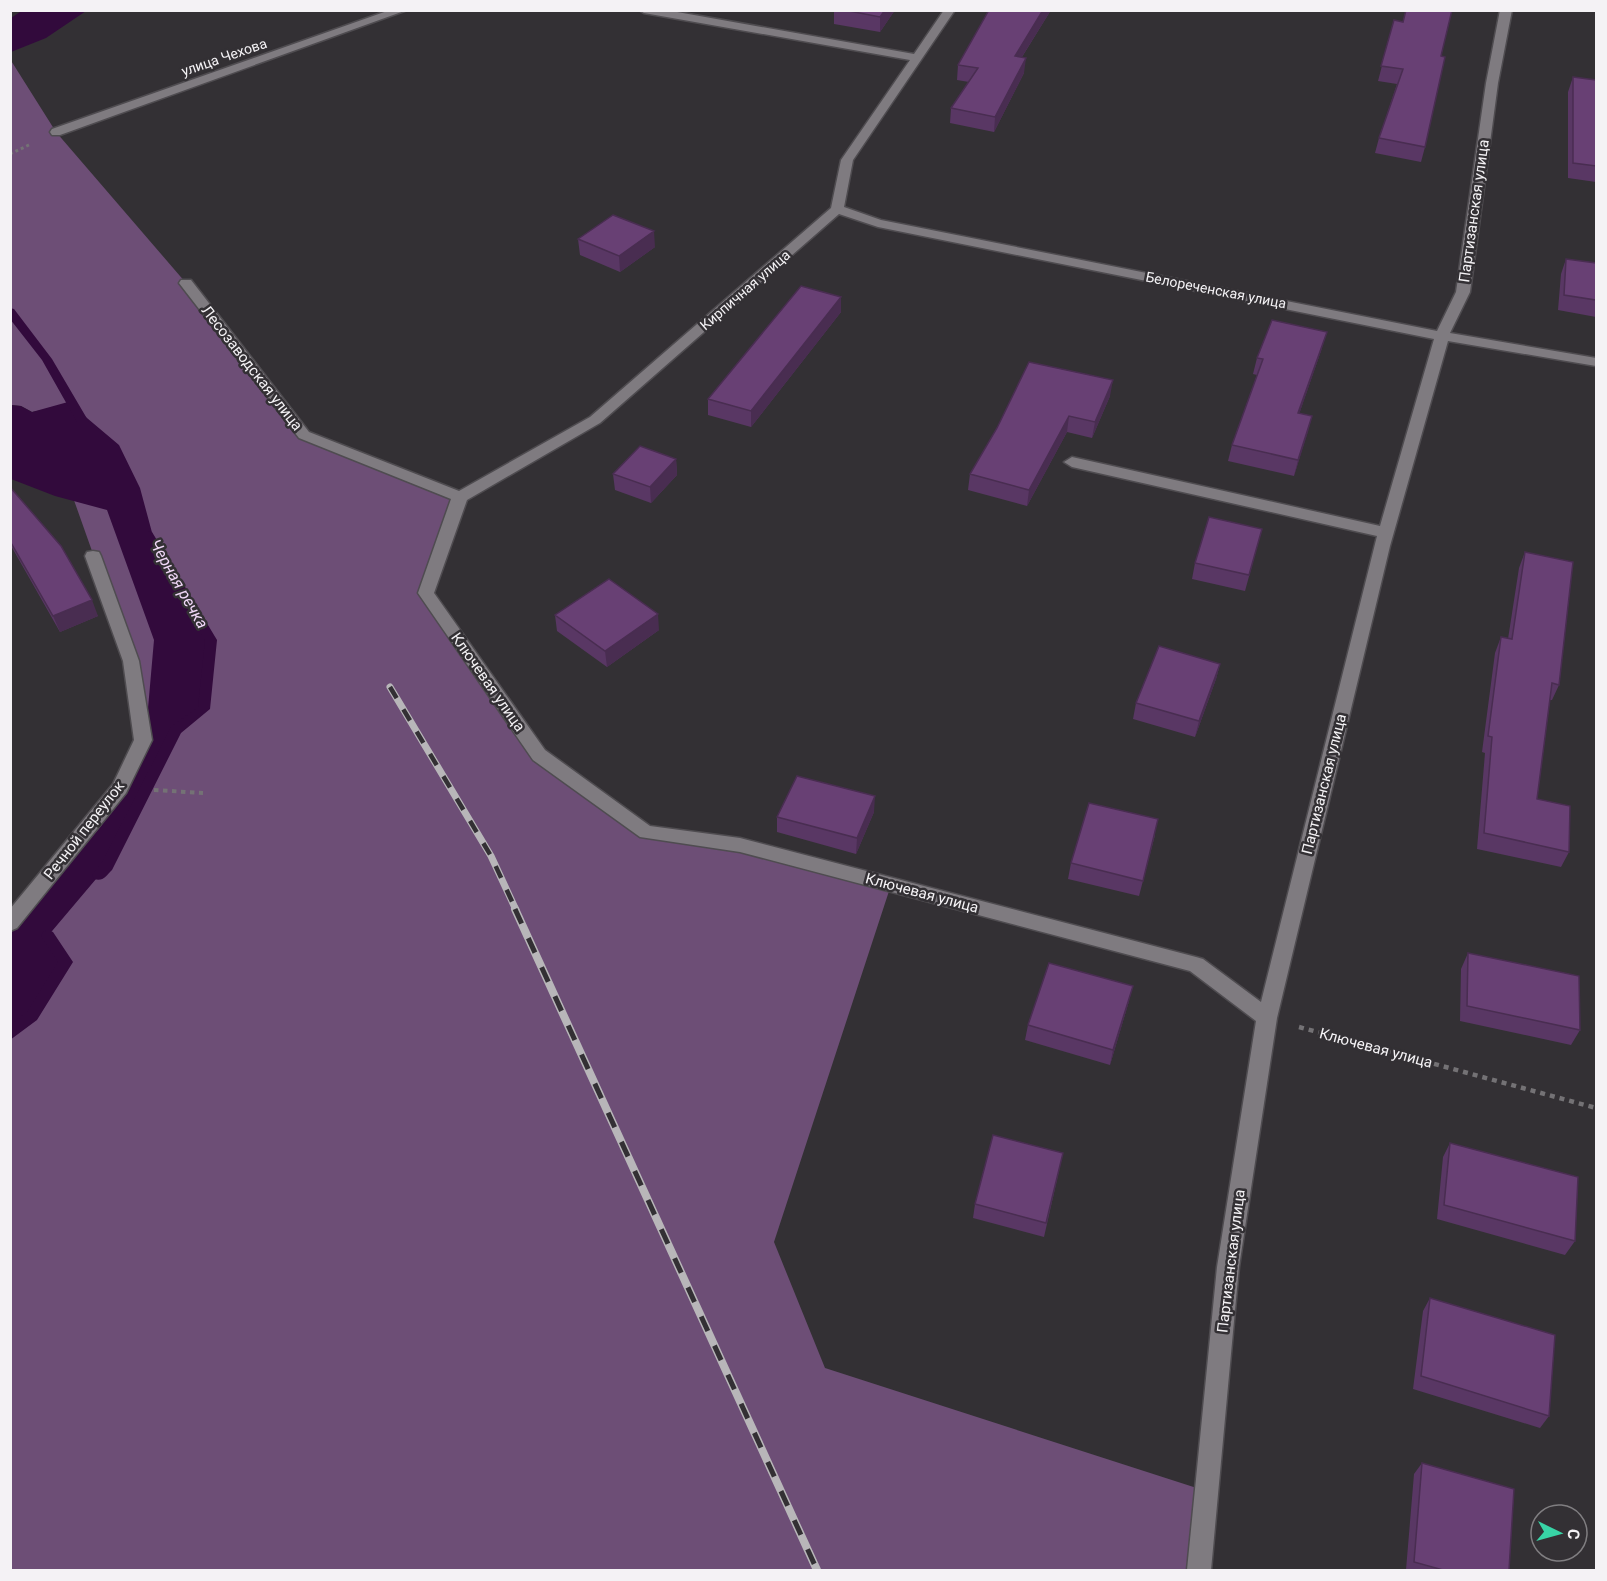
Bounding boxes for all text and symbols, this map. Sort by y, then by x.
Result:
street label: улица Чехова [179,35,269,79]
street label: Партизанская улица [1455,138,1493,284]
street label: Кирпичная улица [697,247,793,333]
street label: Белореченская улица [1144,269,1288,311]
street label: Лесозаводская улица [198,302,306,434]
water label: Черная речка [146,536,212,632]
street label: Ключевая улица [447,629,529,735]
street label: Партизанская улица [1298,712,1350,856]
street label: Речной переулок [40,777,128,883]
street label: Ключевая улица [863,869,981,917]
street label: Ключевая улица [1317,1024,1435,1072]
street label: Партизанская улица [1213,1188,1249,1334]
north arrow [1529,1503,1589,1563]
text: С [1564,1528,1583,1540]

